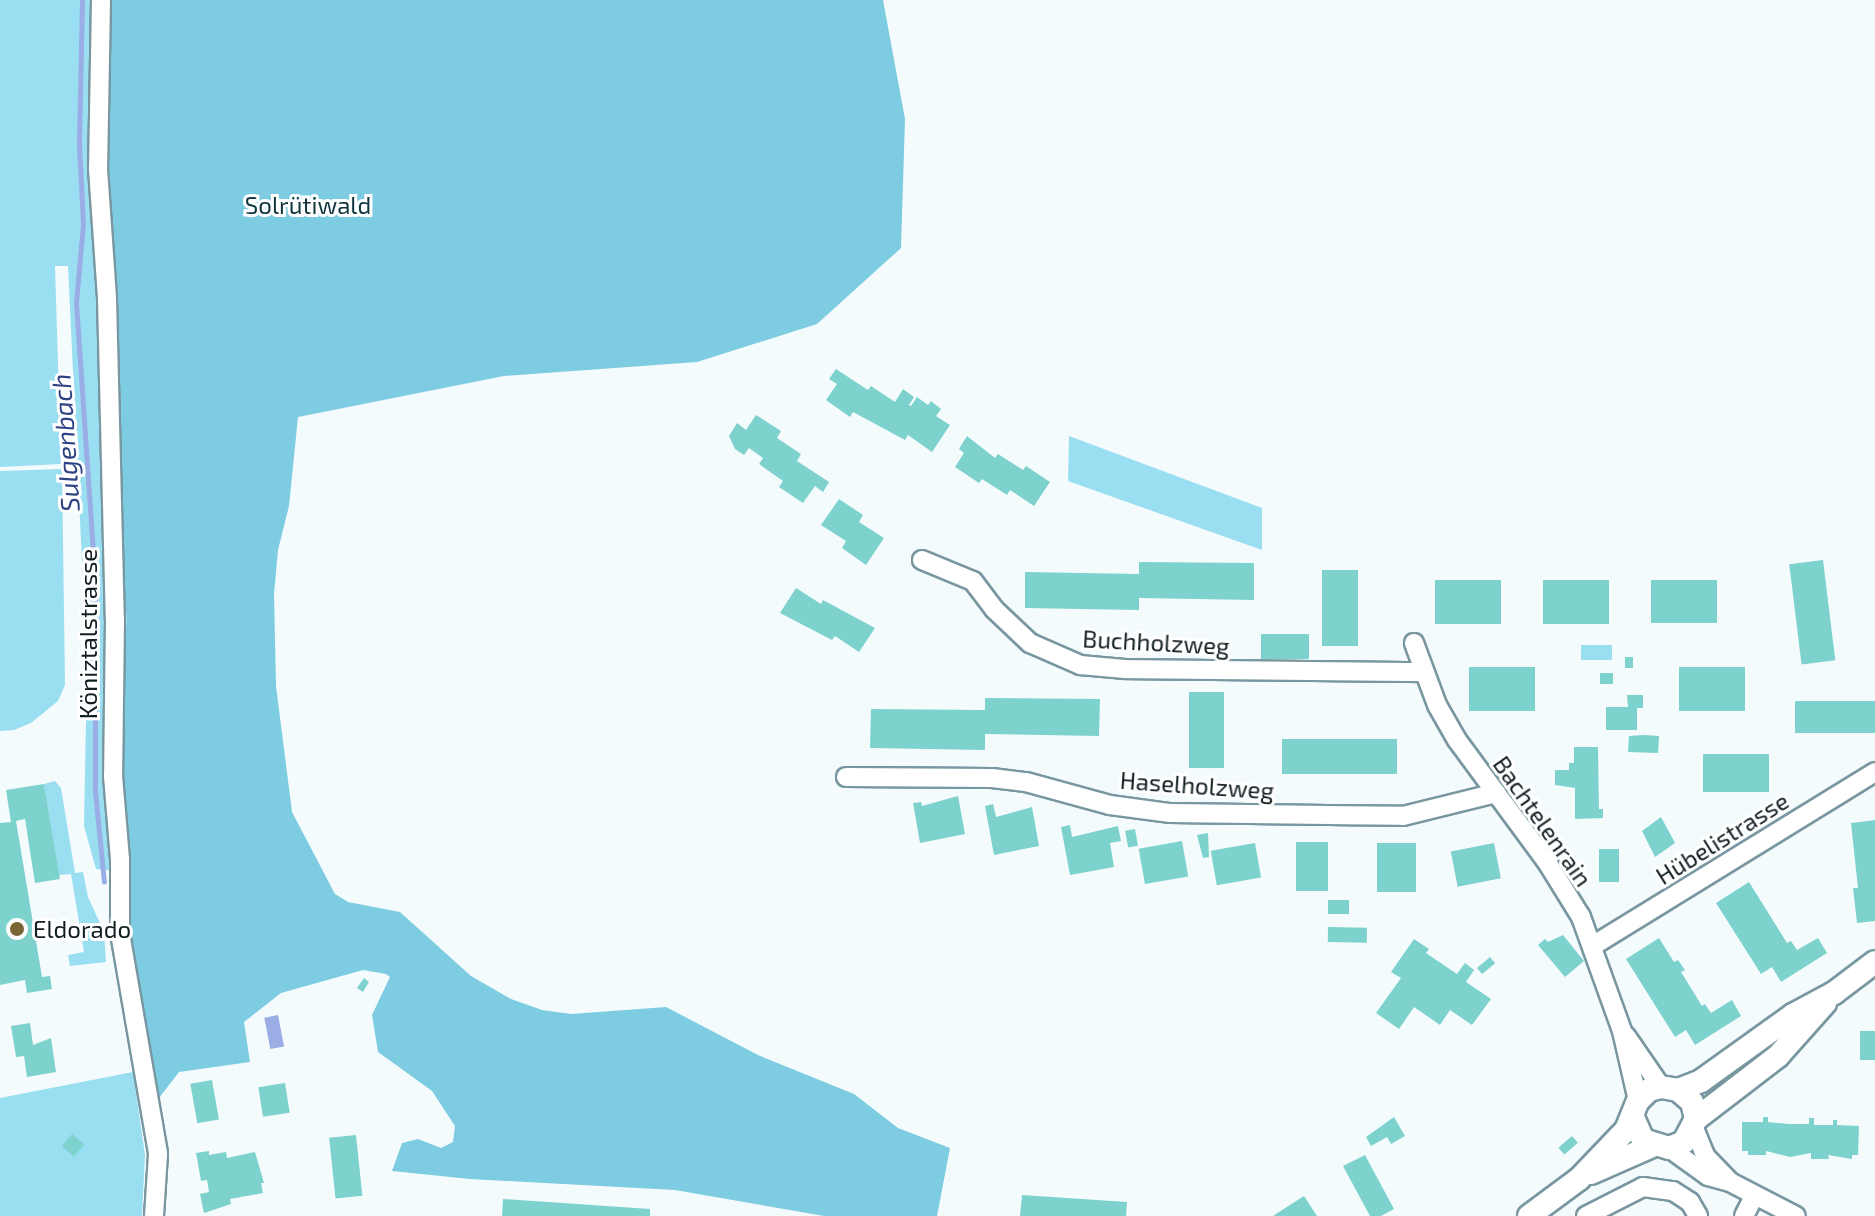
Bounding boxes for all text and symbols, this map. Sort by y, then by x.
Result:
park label: Solrütiwald [245,191,371,219]
water label: Sulgenbach [45,373,85,513]
street label: Köniztalstrasse [74,549,102,719]
street label: Buchholzweg [1082,624,1230,660]
street label: Bachtelenrain [1487,750,1599,892]
street label: Haselholzweg [1119,765,1275,805]
street label: Hübelistrasse [1650,786,1794,890]
place label: Eldorado [33,915,131,943]
marker: Eldorado [8,920,26,938]

